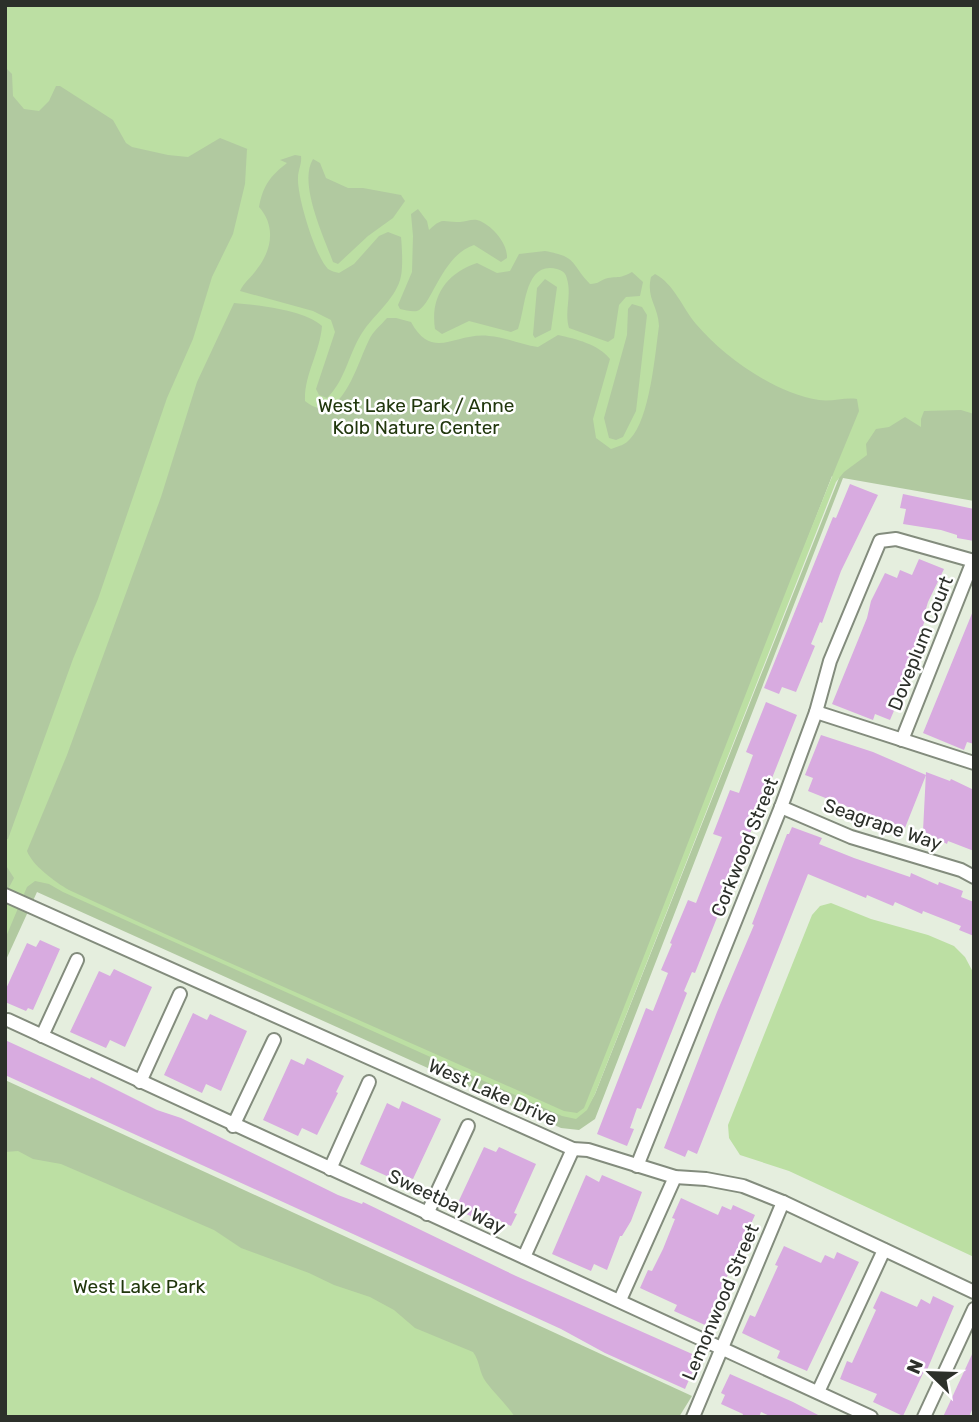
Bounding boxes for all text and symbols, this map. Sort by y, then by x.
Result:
park label: West Lake Park / Anne Kolb Nature Center [318,394,514,439]
street label: Doveplum Court [883,572,958,714]
street label: Corkwood Street [706,774,783,920]
street label: Seagrape Way [821,793,945,855]
street label: West Lake Drive [425,1054,561,1131]
street label: Sweetbay Way [384,1164,509,1239]
street label: Lemonwood Street [677,1220,764,1384]
park label: West Lake Park [73,1275,205,1298]
north arrow [895,1338,965,1408]
text: N [902,1356,928,1377]

